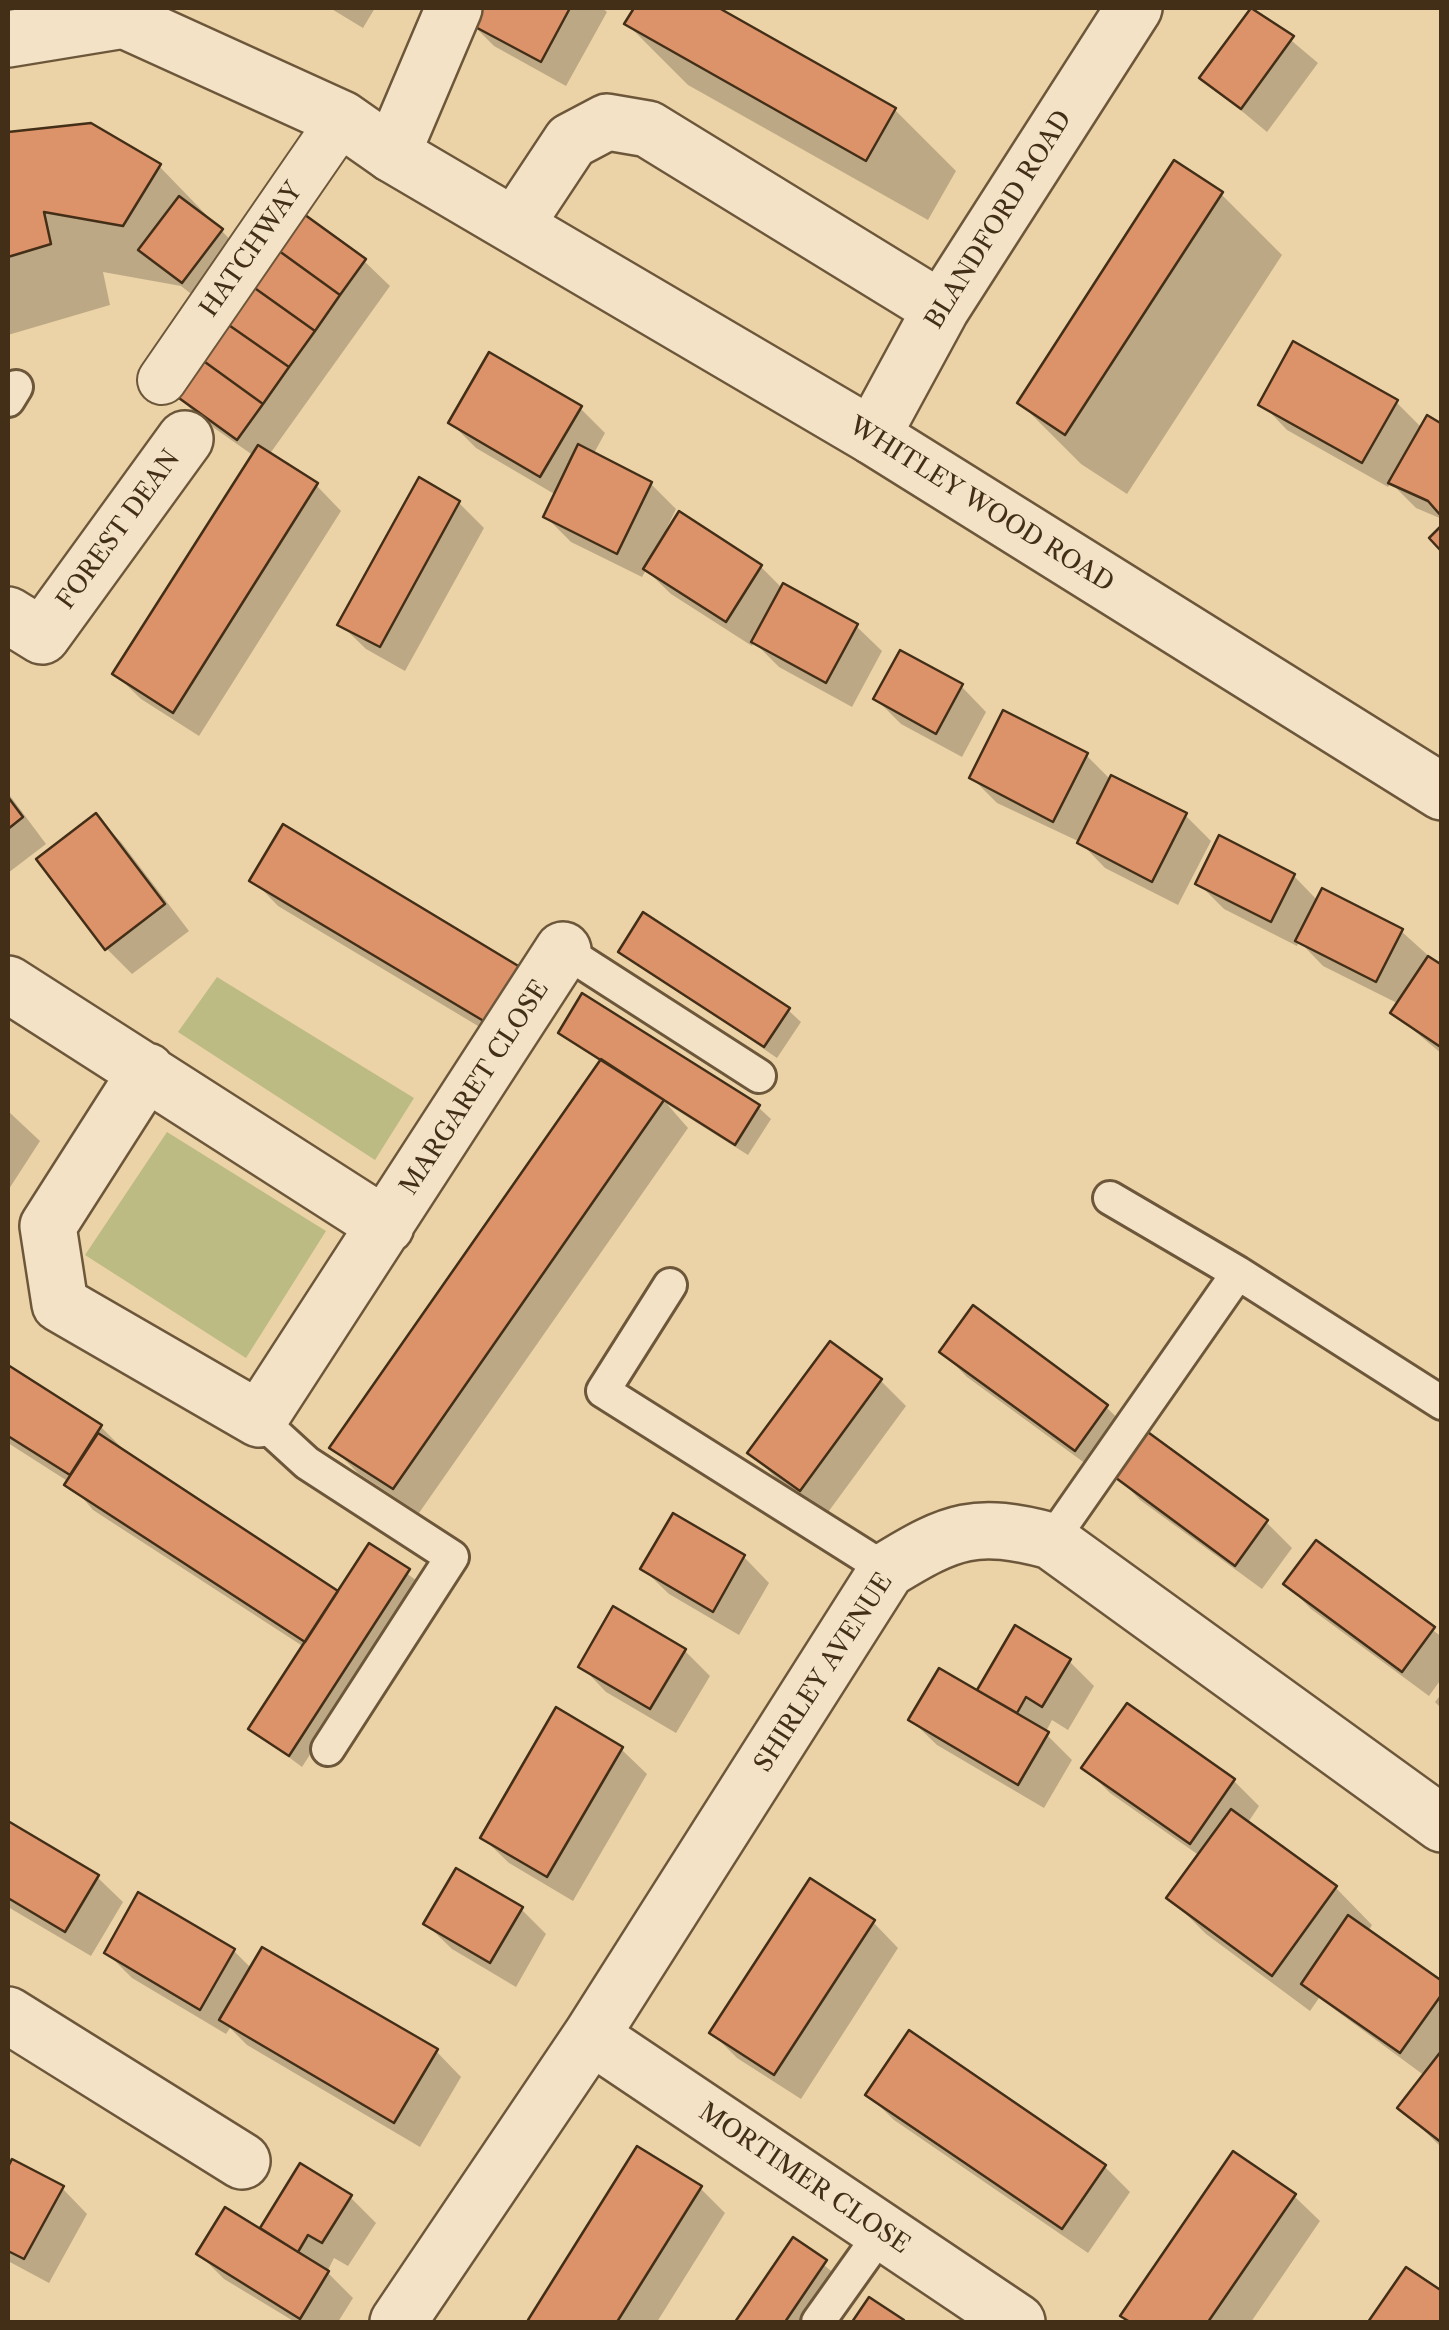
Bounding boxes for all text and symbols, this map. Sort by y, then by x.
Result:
street label: BLANDFORD ROAD [920,105,1078,335]
street label: HATCHWAY [195,177,309,323]
street label: WHITLEY WOOD ROAD [843,411,1119,599]
street label: FOREST DEAN [51,445,187,615]
street label: MARGARET CLOSE [394,975,556,1201]
street label: SHIRLEY AVENUE [749,1568,899,1778]
street label: MORTIMER CLOSE [693,2097,915,2261]

